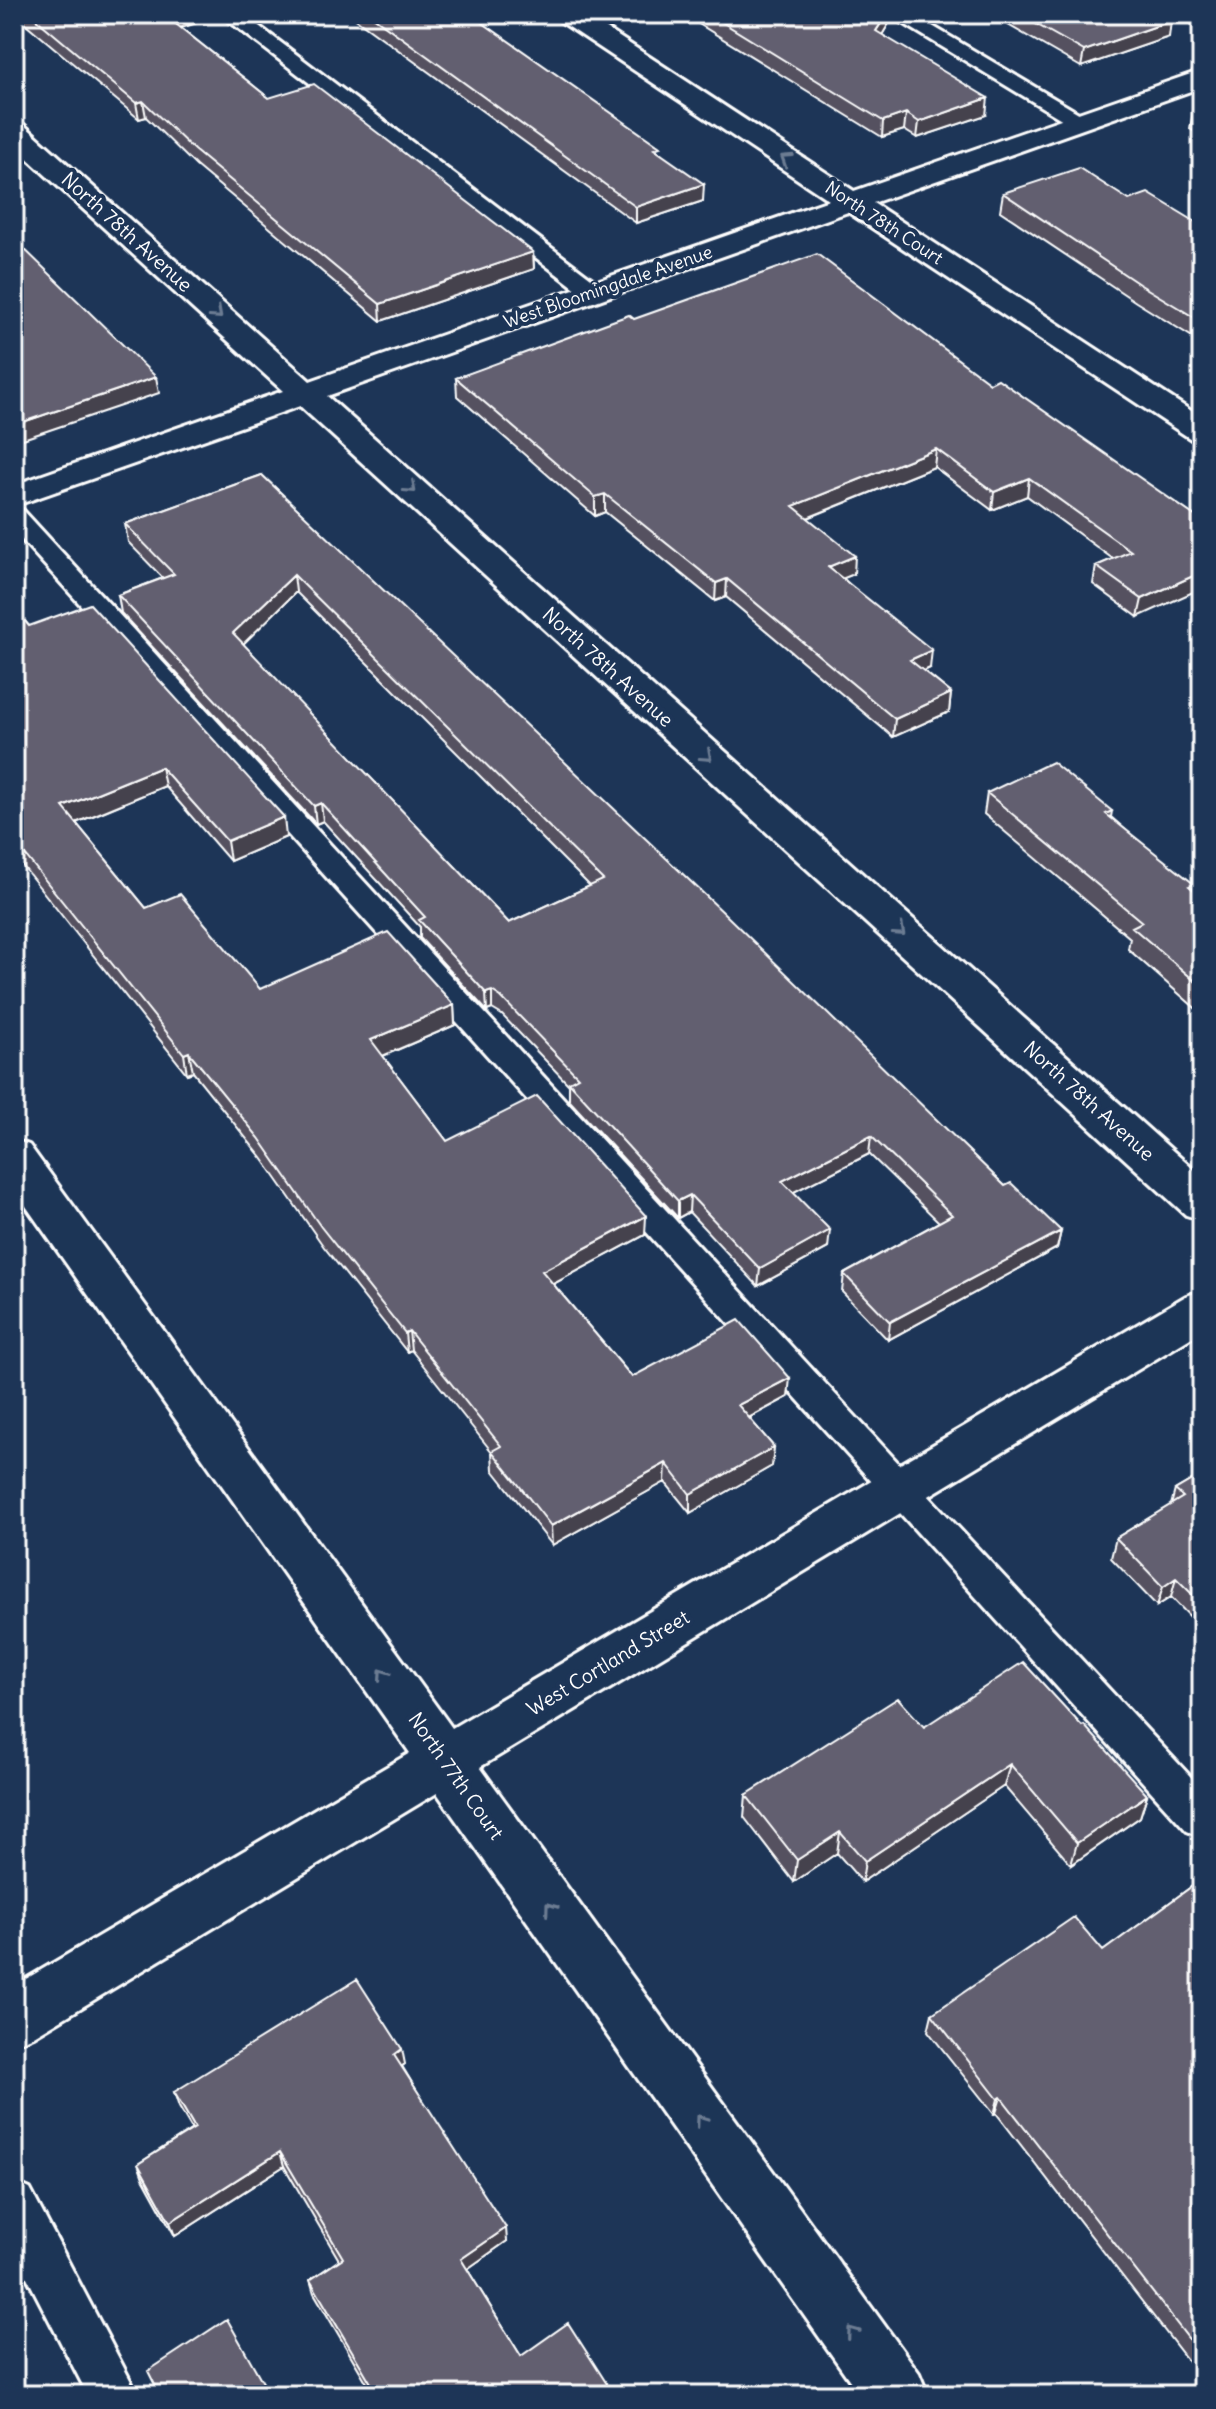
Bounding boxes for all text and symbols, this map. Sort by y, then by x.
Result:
one-way arrow [781,154,795,169]
street label: North 78th Avenue [57,166,198,297]
street label: North 78th Court [821,176,948,269]
street label: West Bloomingdale Avenue [500,240,715,333]
one-way arrow [208,305,223,319]
one-way arrow [401,479,416,493]
street label: North 78th Avenue [538,601,679,732]
one-way arrow [698,747,713,761]
one-way arrow [891,921,906,935]
street label: North 78th Avenue [1019,1035,1160,1166]
street label: West Cortland Street [522,1604,694,1721]
one-way arrow [378,1668,393,1682]
street label: North 77th Court [403,1707,510,1844]
one-way arrow [545,1903,560,1917]
one-way arrow [696,2114,711,2128]
one-way arrow [847,2326,862,2340]

